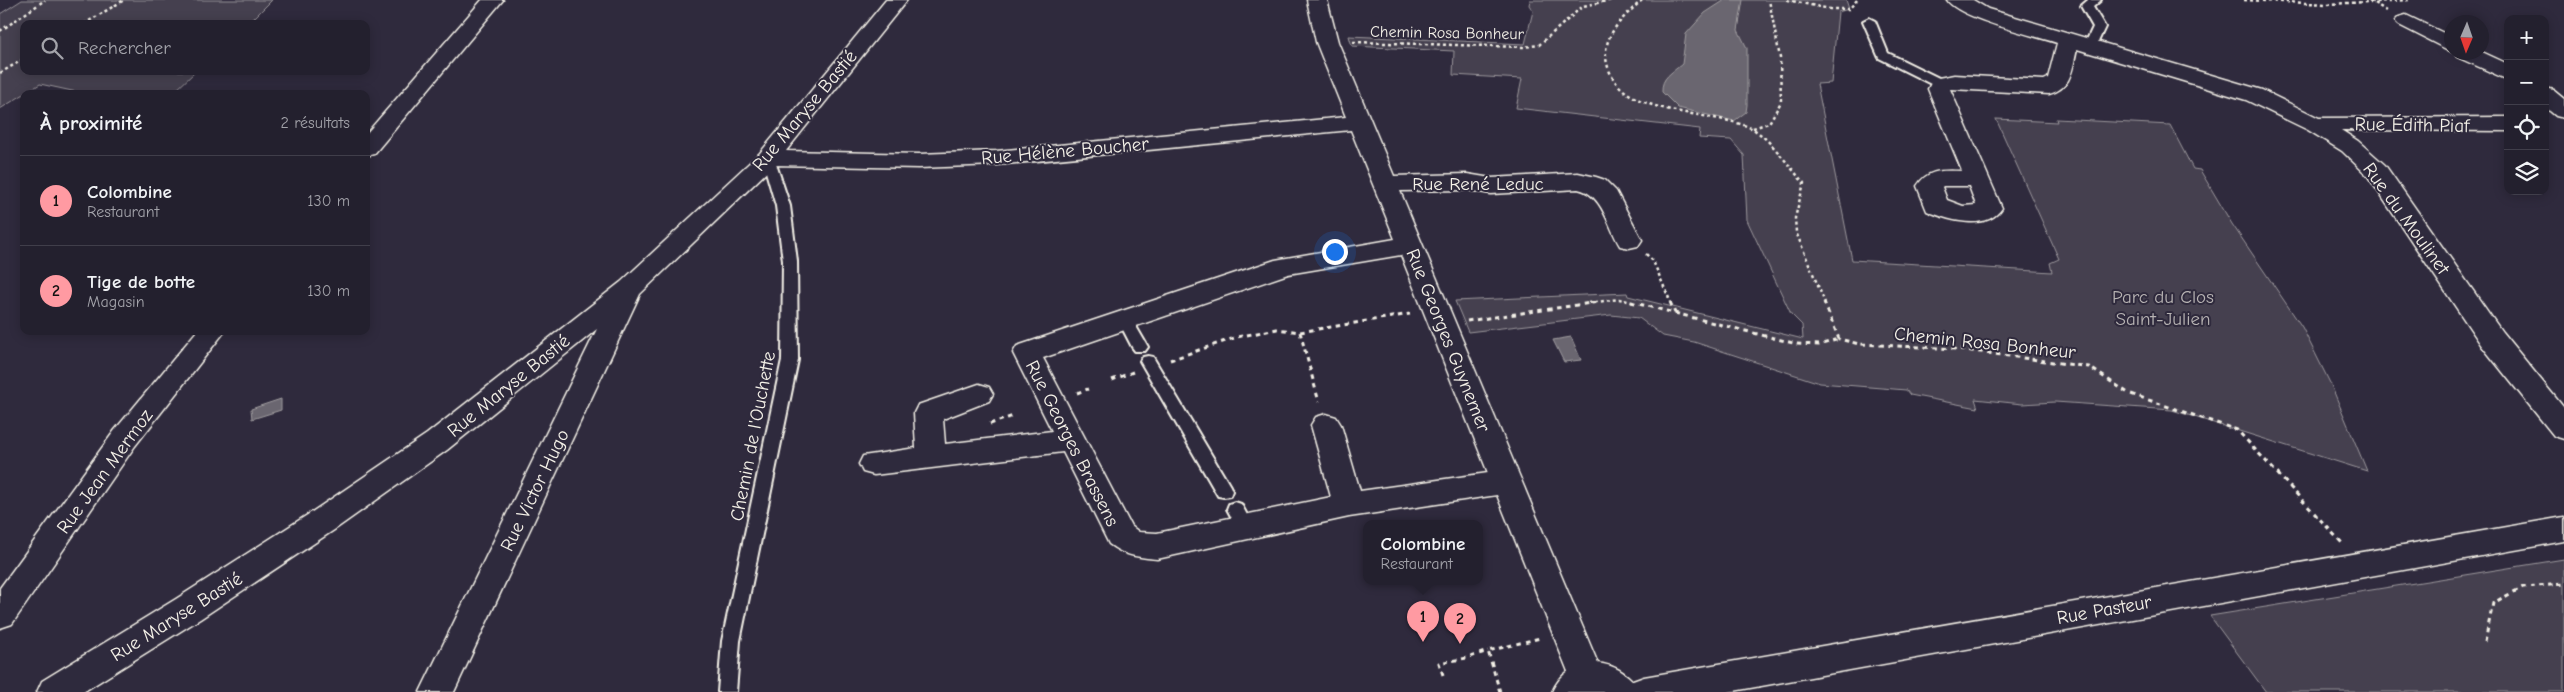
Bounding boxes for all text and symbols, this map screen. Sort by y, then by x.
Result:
north arrow [2444,15,2489,60]
map controls [2504,15,2549,195]
button: + [2504,15,2549,60]
search box [20,20,370,75]
street label: Chemin Rosa Bonheur [1370,23,1525,43]
icon: search [38,34,66,62]
text: Rechercher [78,37,171,59]
street label: Rue Maryse Bastié [748,46,862,176]
button: − [2504,60,2549,105]
button: locate [2504,105,2549,150]
text: À proximité [40,111,142,135]
street label: Rue Édith Piaf [2354,113,2471,137]
text: 2 résultats [280,114,350,132]
street label: Rue Hélène Boucher [980,133,1150,169]
button: layers [2504,150,2549,195]
street label: Rue du Moulinet [2358,158,2454,279]
street label: Rue René Leduc [1412,173,1544,195]
text: Colombine [87,181,172,203]
text: 1 [53,192,59,210]
text: 130 m [307,192,350,210]
text: Restaurant [87,203,159,221]
your location [1322,239,1348,265]
street label: Rue Georges Guynemer [1401,246,1495,436]
text: Tige de botte [87,271,195,293]
text: 2 [52,282,60,300]
text: 130 m [307,282,350,300]
park label: Parc du Clos Saint-Julien [2112,286,2214,330]
text: Magasin [87,293,145,311]
street label: Chemin Rosa Bonheur [1893,323,2077,364]
street label: Rue Maryse Bastié [443,330,574,442]
street label: Chemin de l'Ouchette [726,349,780,523]
street label: Rue Georges Brassens [1021,357,1124,530]
street label: Rue Jean Mermoz [52,405,157,538]
street label: Rue Victor Hugo [496,426,574,555]
popup [1363,520,1483,585]
text: Colombine [1381,533,1465,555]
text: Restaurant [1381,555,1453,573]
street label: Rue Maryse Bastié [107,567,246,666]
street label: Rue Pasteur [2055,591,2154,629]
pin: 1 [1407,601,1439,642]
pin: 2 [1444,603,1476,644]

